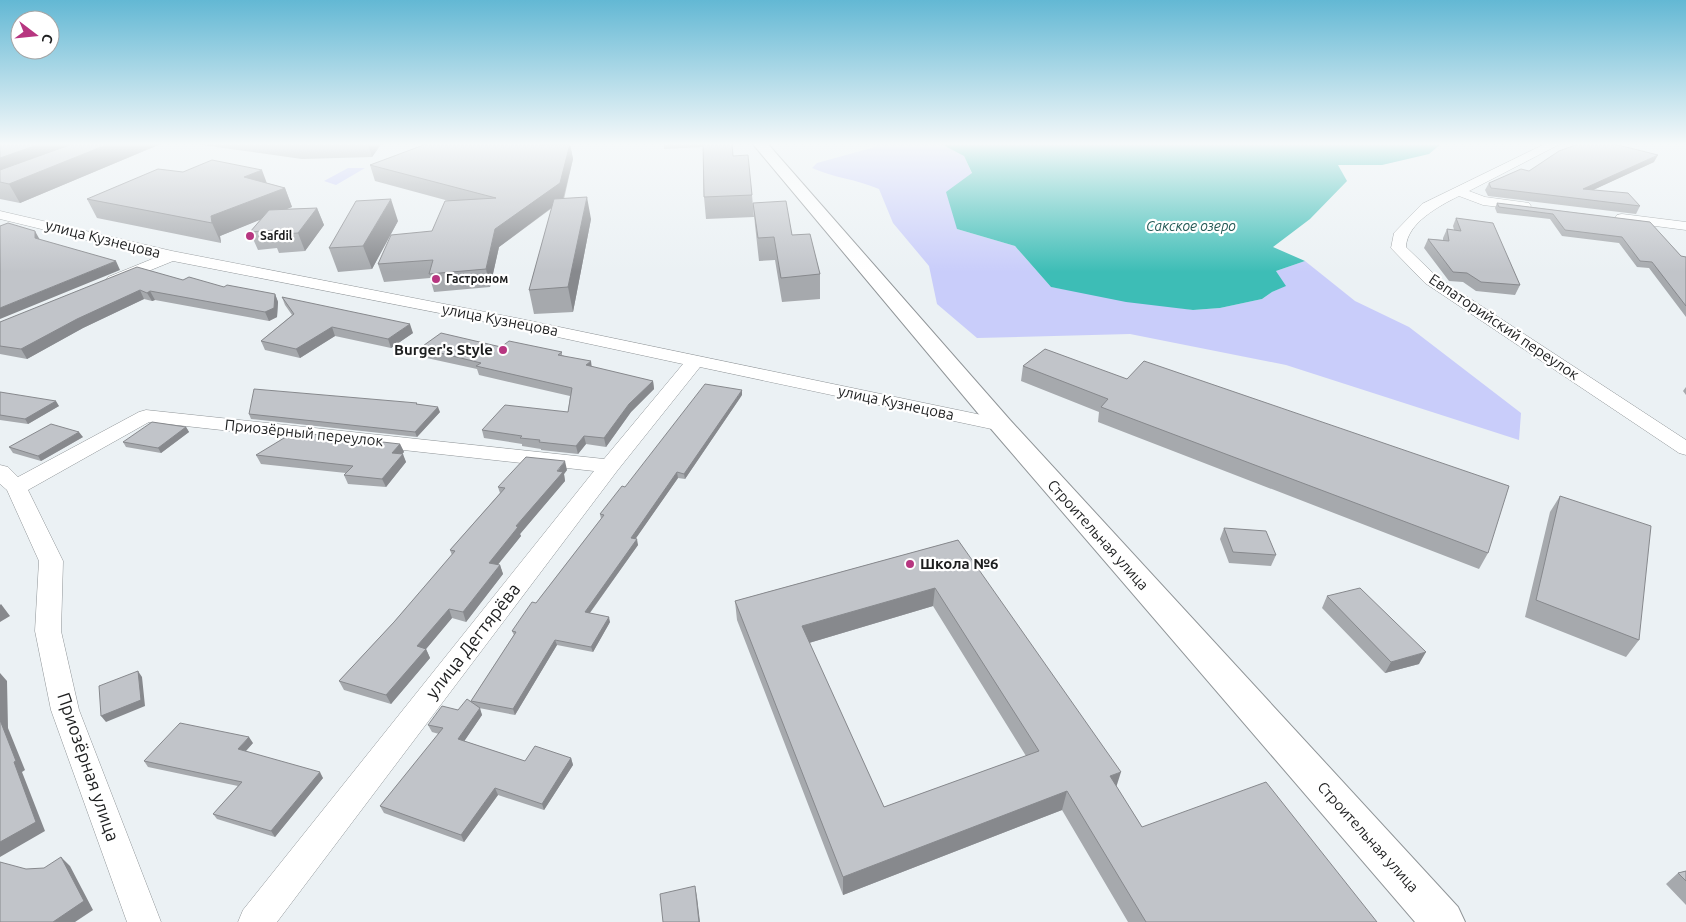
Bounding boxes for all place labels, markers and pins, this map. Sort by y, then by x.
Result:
place label: Safdil [260,229,293,242]
marker: Safdil [244,230,256,242]
place label: Гастроном [446,272,508,285]
marker: Гастроном [430,273,442,285]
place label: Burger's Style [394,341,493,358]
marker: Burger's Style [497,344,509,356]
place label: Школа №6 [920,555,998,572]
marker: Школа №6 [904,558,916,570]

